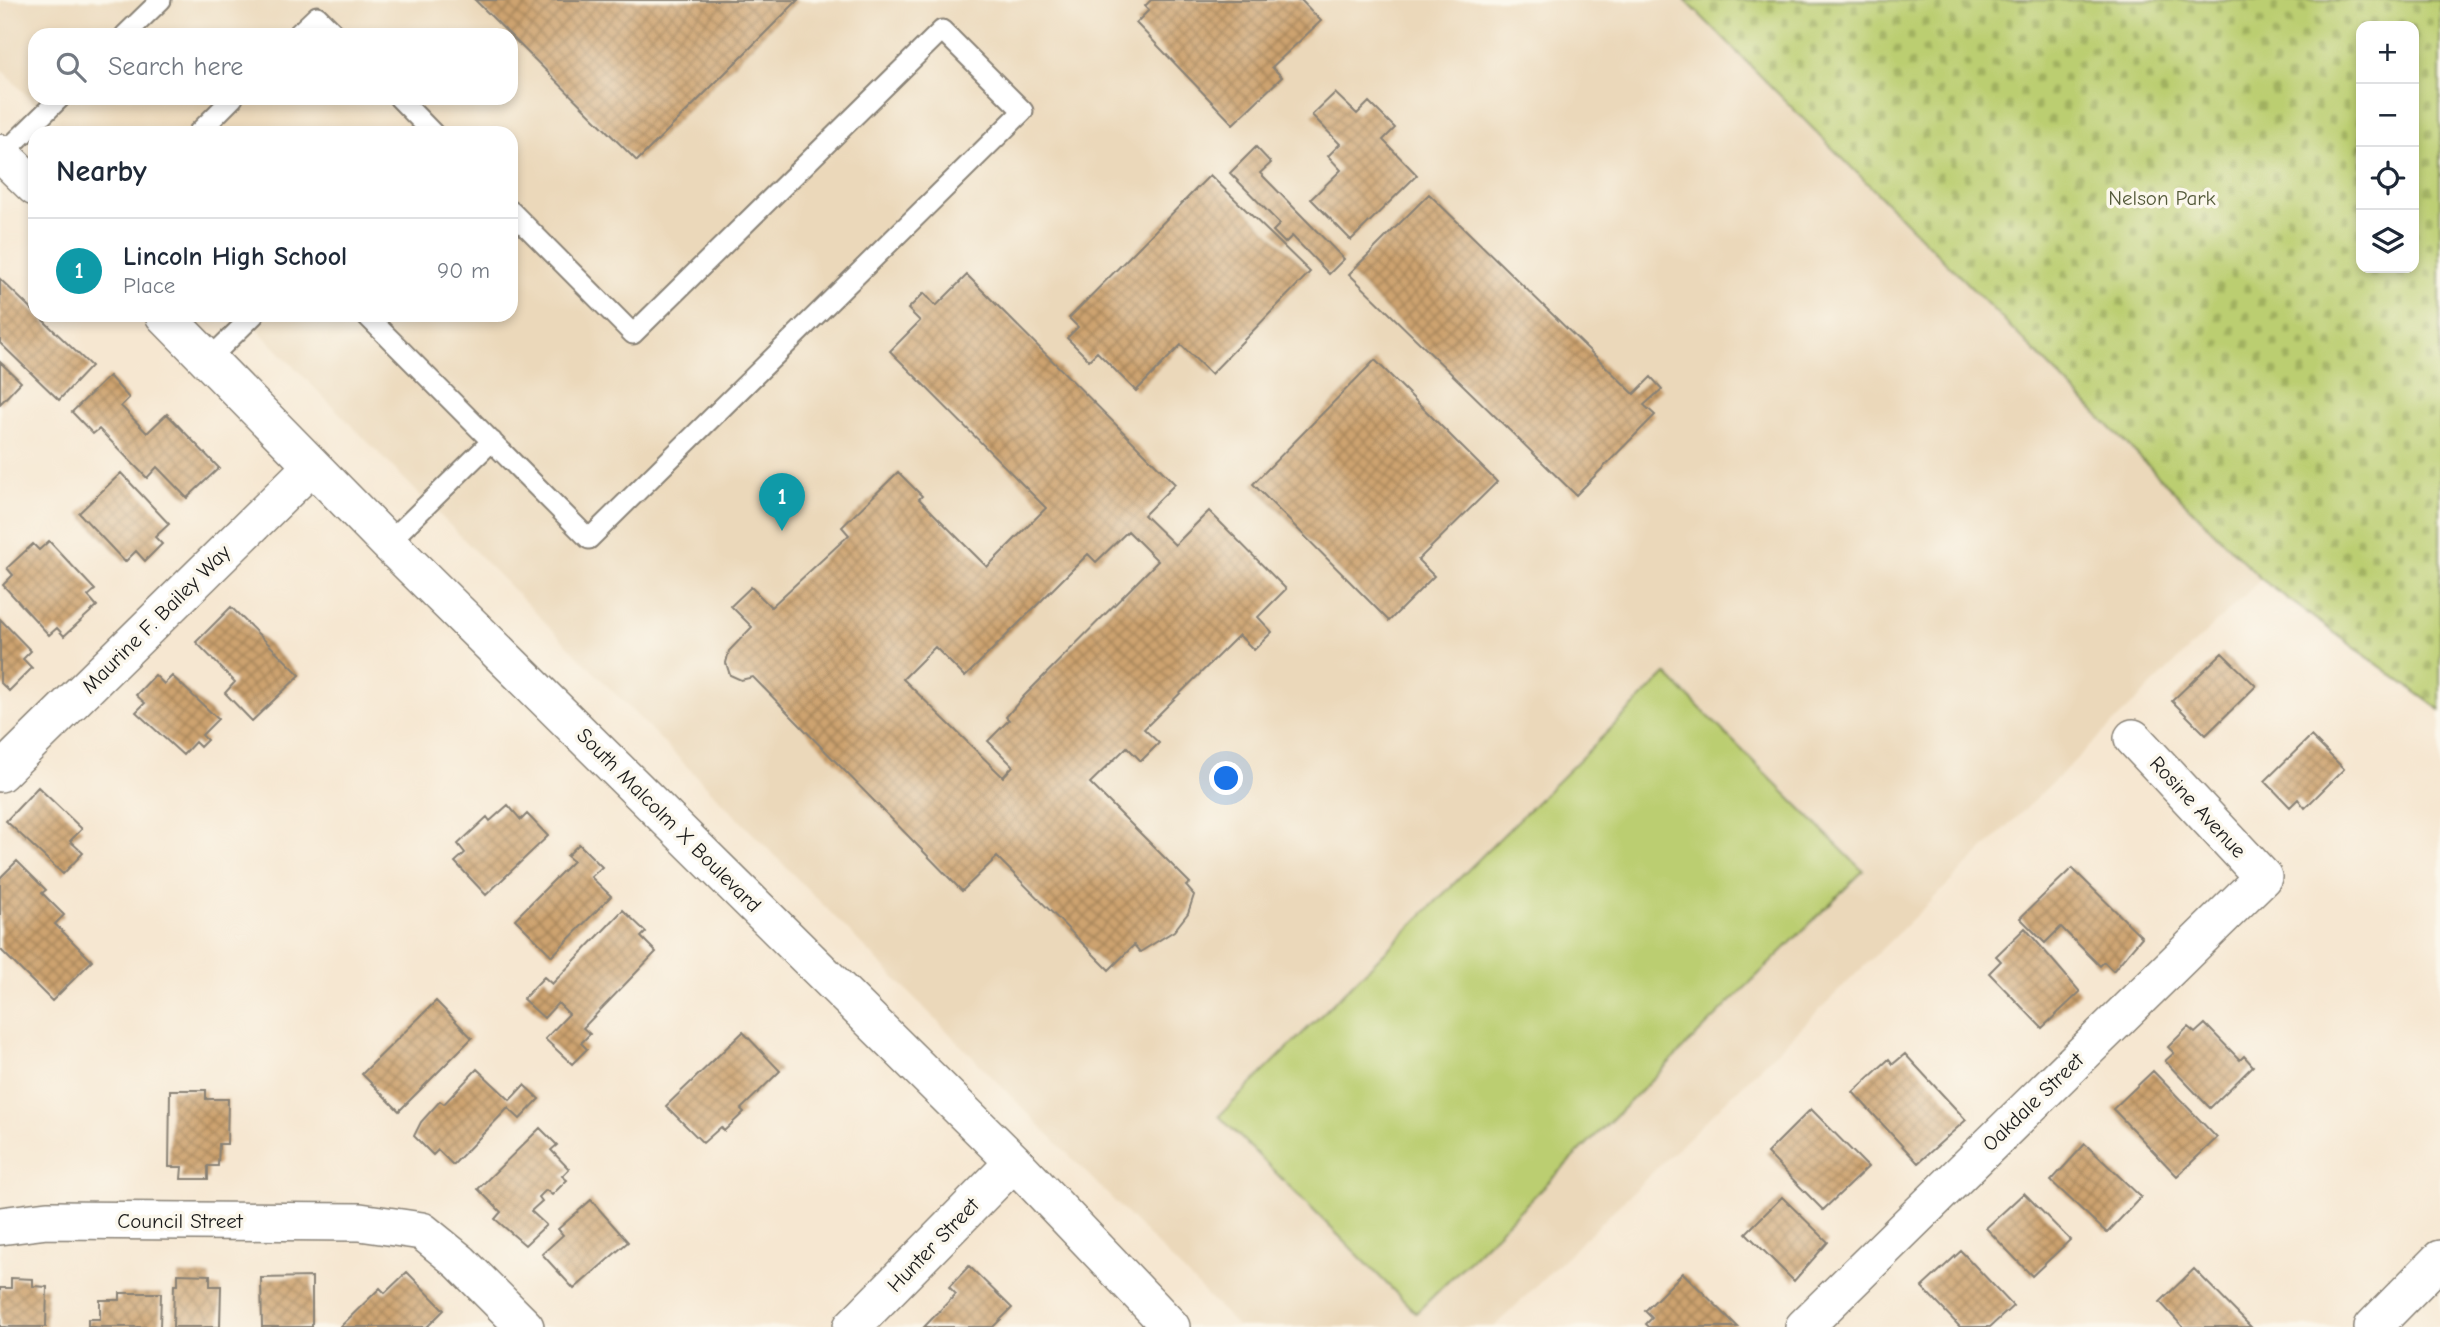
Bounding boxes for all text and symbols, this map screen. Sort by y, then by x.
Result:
map controls [2356,21,2419,273]
button: + [2356,21,2419,84]
search box [28,28,518,105]
icon: search [52,48,90,86]
text: Search here [108,52,243,82]
button: − [2356,84,2419,147]
button: locate [2356,147,2419,210]
text: Nearby [56,154,147,189]
park label: Nelson Park [2108,186,2216,210]
button: layers [2356,210,2419,273]
text: Lincoln High School [123,242,347,272]
text: 1 [74,257,84,284]
text: 90 m [437,257,490,284]
text: Place [123,272,175,299]
pin: 1 [759,473,805,531]
street label: Maurine F. Bailey Way [77,539,236,698]
street label: South Malcolm X Boulevard [572,723,766,917]
street label: Rosine Avenue [2145,751,2251,863]
your location [1209,761,1243,795]
street label: Oakdale Street [1978,1047,2089,1156]
street label: Hunter Street [882,1192,984,1297]
street label: Council Street [117,1209,244,1233]

